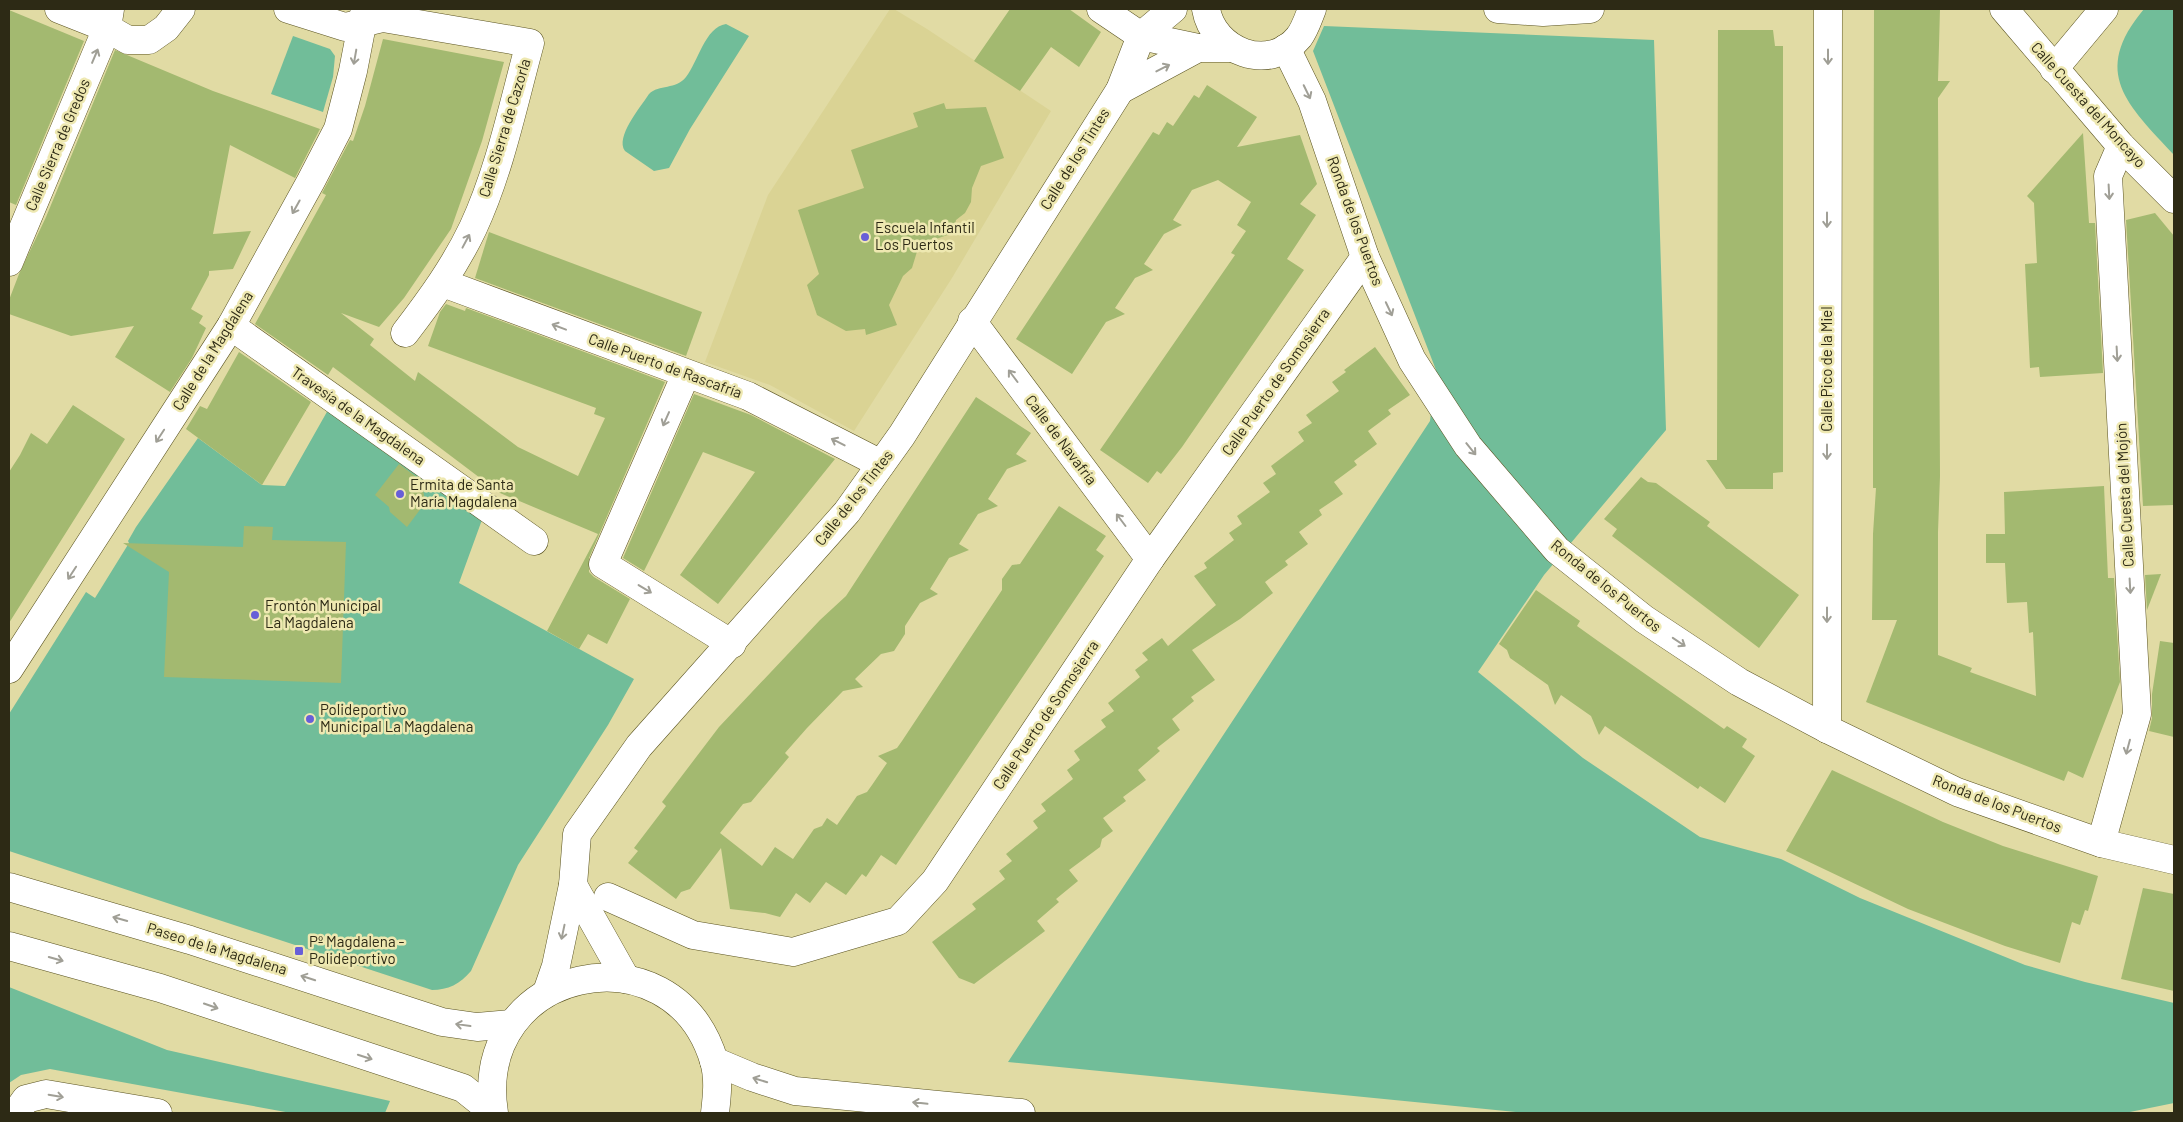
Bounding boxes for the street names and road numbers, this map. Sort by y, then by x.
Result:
street label: Calle Cuesta del Moncayo [2028,38,2150,171]
street label: Calle Sierra de Cazorla [474,56,534,199]
street label: Calle Sierra de Gredos [21,76,93,214]
street label: Calle de los Tintes [1036,104,1113,212]
street label: Ronda de los Puertos [1324,153,1388,288]
street label: Calle de la Magdalena [168,287,256,413]
street label: Calle Puerto de Somosierra [1217,304,1333,459]
street label: Calle Pico de la Miel [1817,306,1835,432]
street label: Calle Puerto de Rascafría [586,329,744,401]
street label: Travesía de la Magdalena [288,362,429,468]
street label: Calle de Navafría [1022,391,1101,488]
street label: Calle Cuesta del Mojón [2111,423,2137,568]
street label: Calle de los Tintes [810,446,896,549]
street label: Ronda de los Puertos [1548,535,1665,635]
street label: Calle Puerto de Somosierra [989,637,1102,792]
street label: Ronda de los Puertos [1930,770,2064,836]
street label: Paseo de la Magdalena [145,918,290,978]

